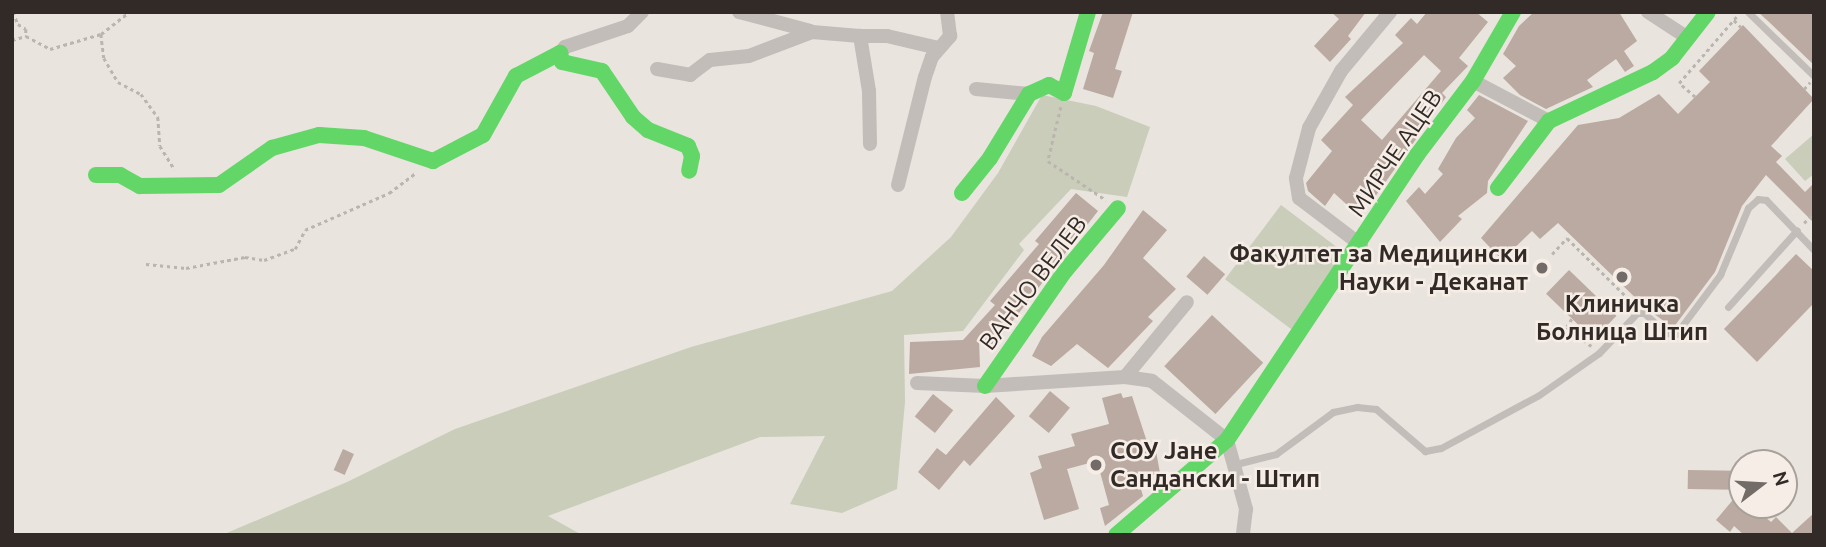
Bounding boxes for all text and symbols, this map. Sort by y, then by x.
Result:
street label: МИРЧЕ АЦЕВ [1342,84,1448,222]
street label: ВАНЧО ВЕЛЕВ [973,210,1093,356]
place label: Факултет за Медицински Науки - Деканат [1229,240,1528,296]
marker: Факултет за Медицински Науки - Деканат [1534,260,1550,276]
marker: Клиничка Болница Штип [1612,267,1632,287]
place label: Клиничка Болница Штип [1536,290,1708,346]
place label: СОУ Јане Сандански - Штип [1110,437,1320,493]
north arrow [1728,449,1798,519]
marker: СОУ Јане Сандански - Штип [1088,457,1104,473]
text: N [1769,468,1794,488]

